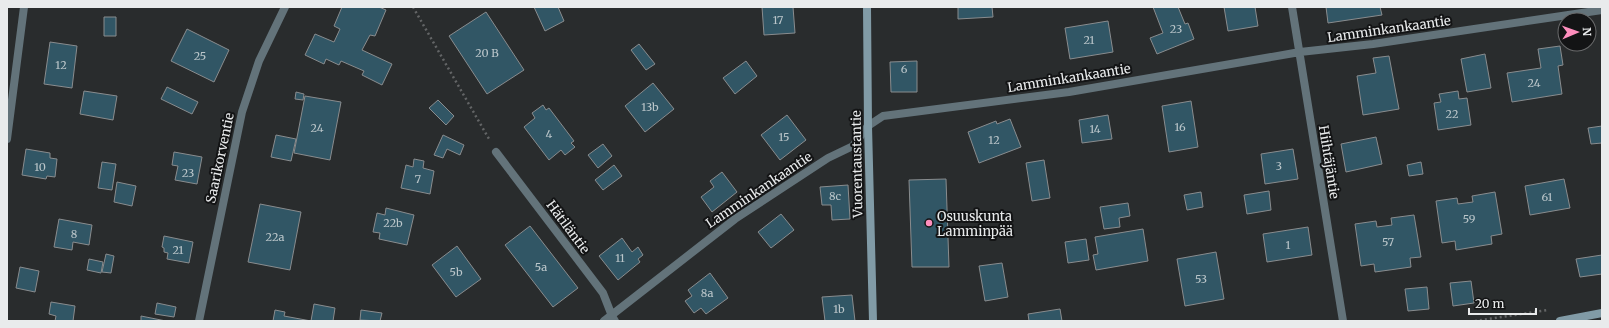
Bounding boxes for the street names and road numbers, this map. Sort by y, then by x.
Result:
street label: Lamminkankaantie [1326,12,1452,46]
street label: Lamminkankaantie [1006,60,1132,96]
street label: Vuorentaustantie [848,110,866,219]
street label: Saarikorventie [202,111,238,205]
street label: Hiihtäjäntie [1315,124,1343,200]
street label: Lamminkankaantie [703,148,816,232]
street label: Hätiläntie [542,197,594,257]

